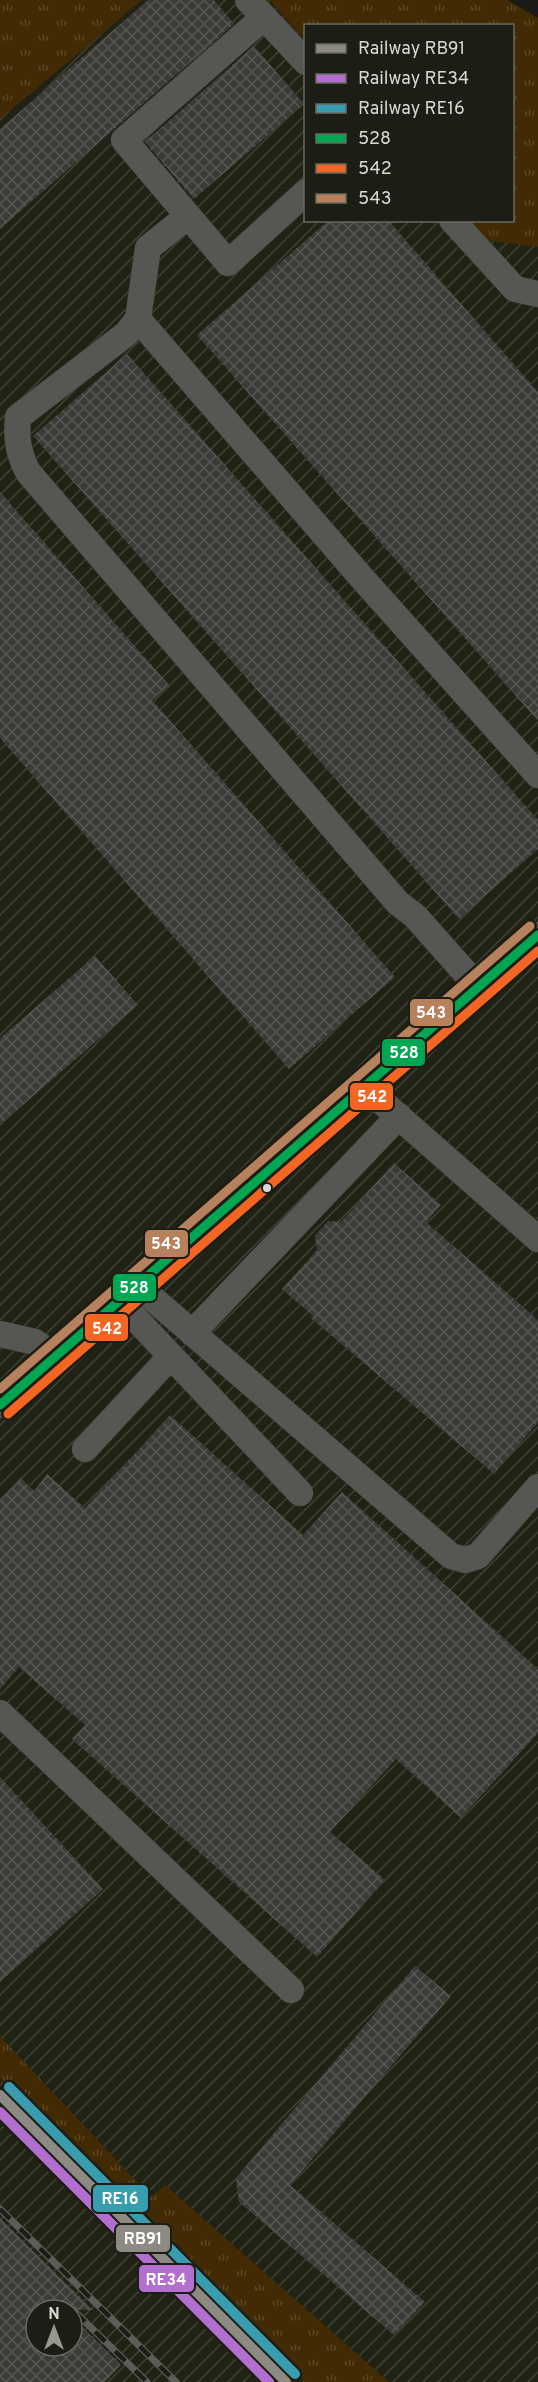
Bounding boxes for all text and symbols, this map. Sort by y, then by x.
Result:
legend [304,24,514,222]
text: Railway RB91 [358,38,465,61]
text: Railway RE34 [358,68,469,91]
text: Railway RE16 [358,98,465,121]
text: 528 [358,128,391,151]
text: 542 [358,158,392,181]
text: 543 [358,188,392,211]
line badge: 543 [409,998,454,1027]
text: 543 [416,1004,446,1024]
line badge: 528 [381,1038,426,1067]
text: 528 [389,1044,419,1064]
line badge: 542 [349,1082,394,1111]
text: 542 [357,1088,387,1108]
unlabelled marker [261,1182,273,1194]
line badge: 543 [144,1229,189,1258]
text: 543 [151,1235,181,1255]
line badge: 528 [112,1273,157,1302]
text: 528 [119,1279,149,1299]
line badge: 542 [84,1313,129,1342]
text: 542 [92,1320,122,1340]
line badge: RE16 [92,2184,149,2213]
text: RE16 [101,2190,139,2210]
line badge: RB91 [115,2224,171,2253]
text: RB91 [124,2230,162,2250]
line badge: RE34 [138,2264,195,2293]
text: RE34 [146,2271,186,2291]
north arrow [24,2298,84,2358]
text: N [48,2305,60,2325]

